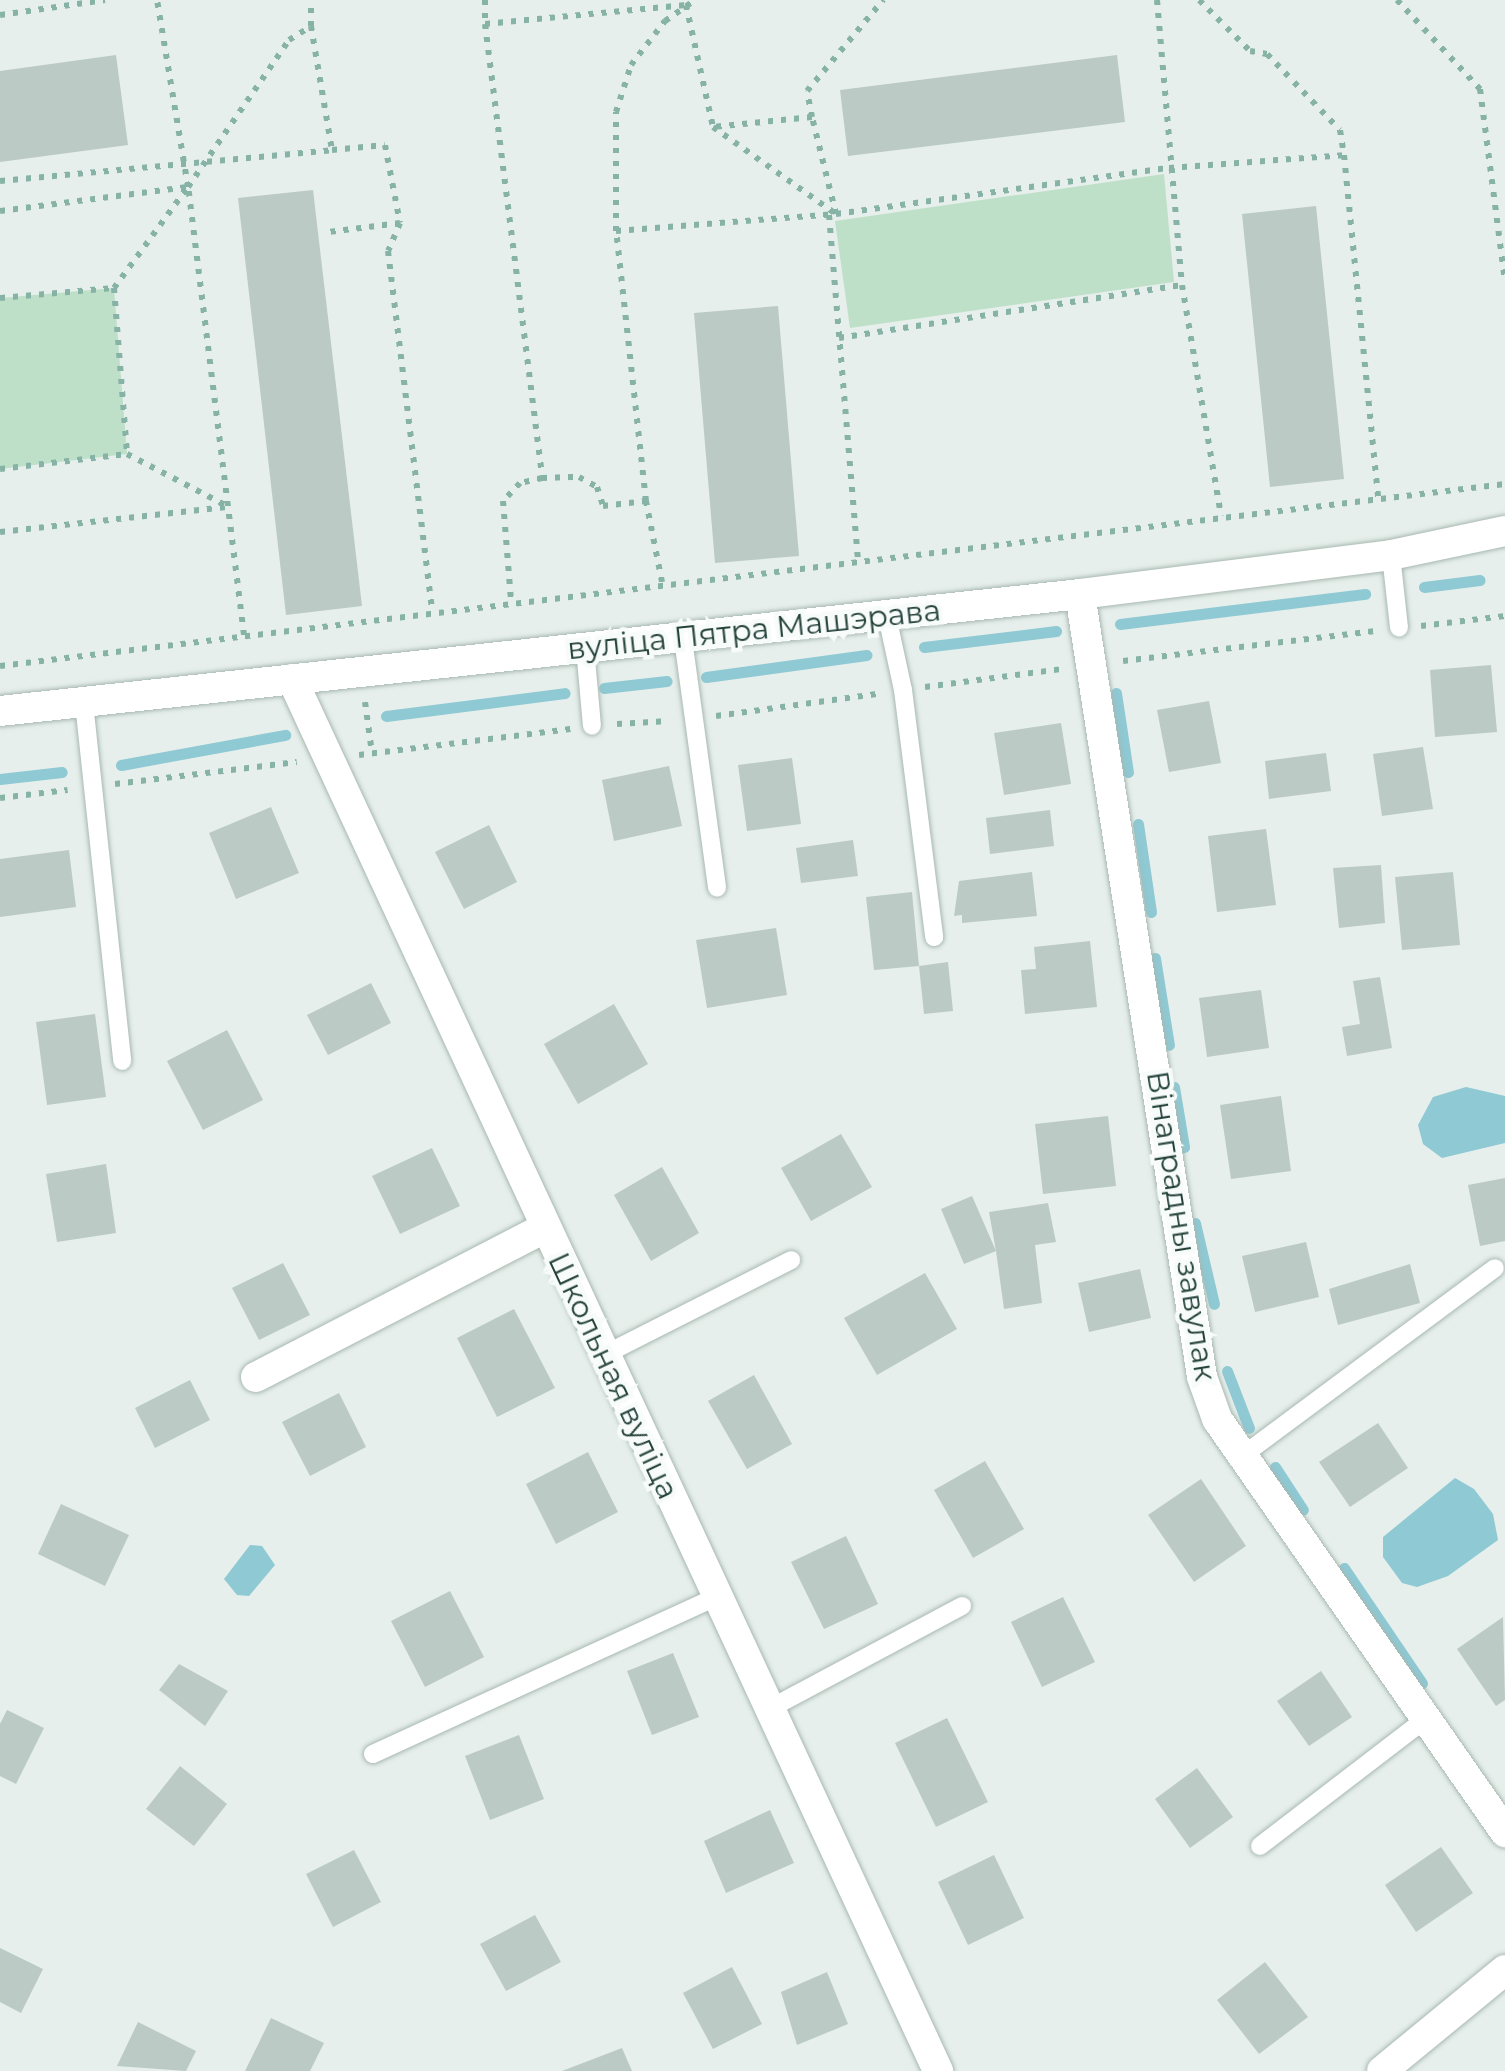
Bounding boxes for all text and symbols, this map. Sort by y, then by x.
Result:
street label: вуліца Пятра Машэрава [565,592,943,668]
street label: Вінаградны завулак [1139,1068,1223,1384]
street label: Школьная вуліца [540,1247,686,1505]

